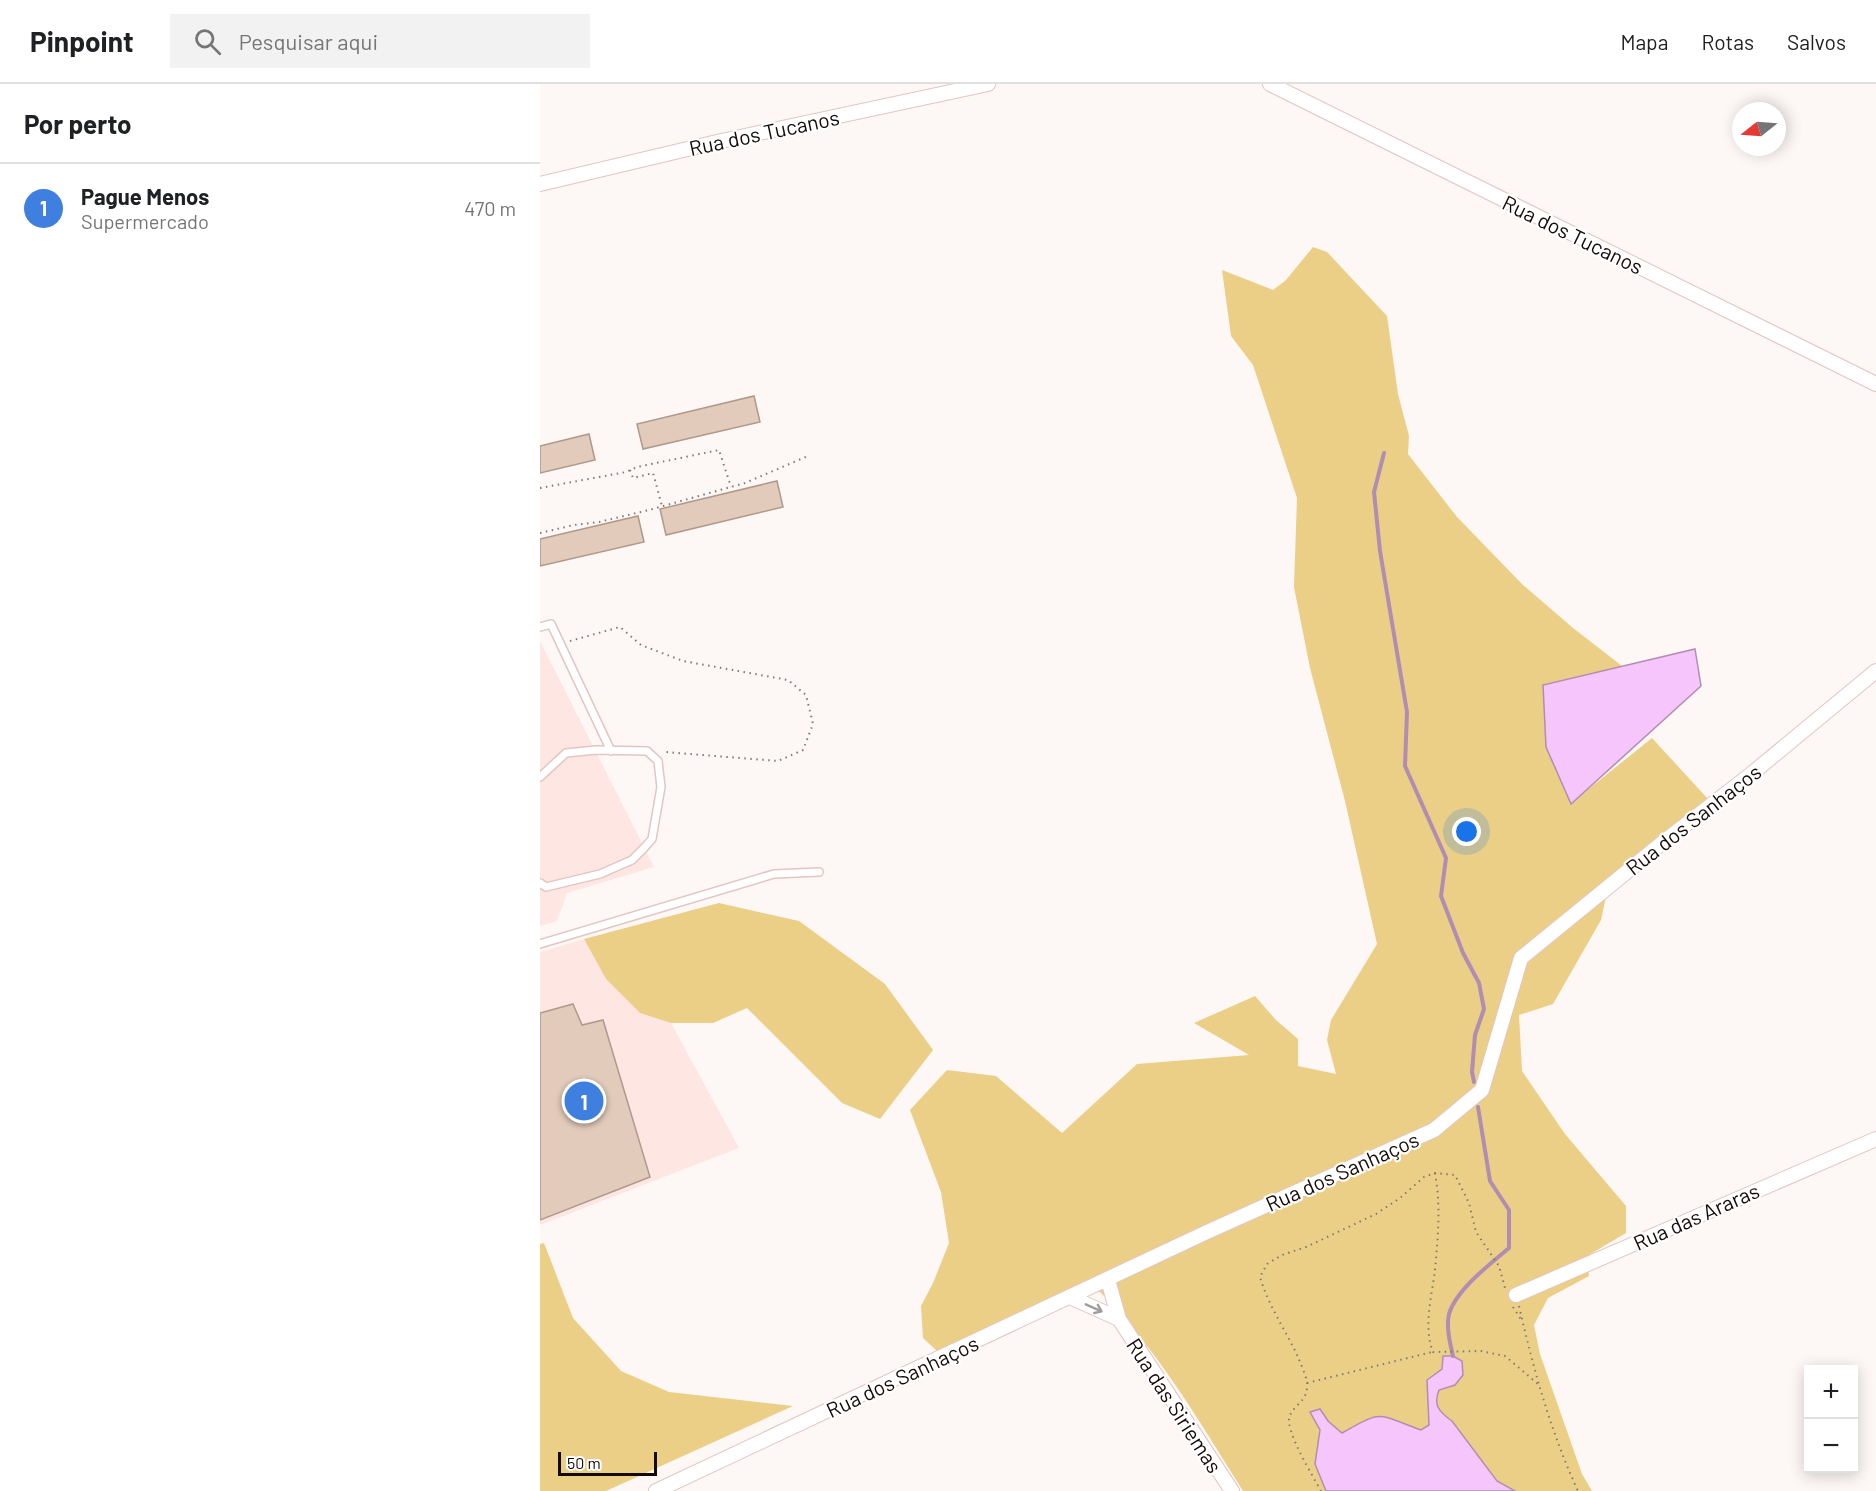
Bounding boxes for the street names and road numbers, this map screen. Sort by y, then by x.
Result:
street label: Rua dos Tucanos [687,104,841,160]
street label: Rua dos Tucanos [1499,189,1647,279]
street label: Rua dos Sanhaços [1620,758,1766,880]
street label: Rua dos Sanhaços [1262,1126,1422,1216]
street label: Rua das Araras [1629,1177,1763,1255]
street label: Rua dos Sanhaços [822,1330,982,1422]
street label: Rua das Siriemas [1122,1333,1228,1477]

